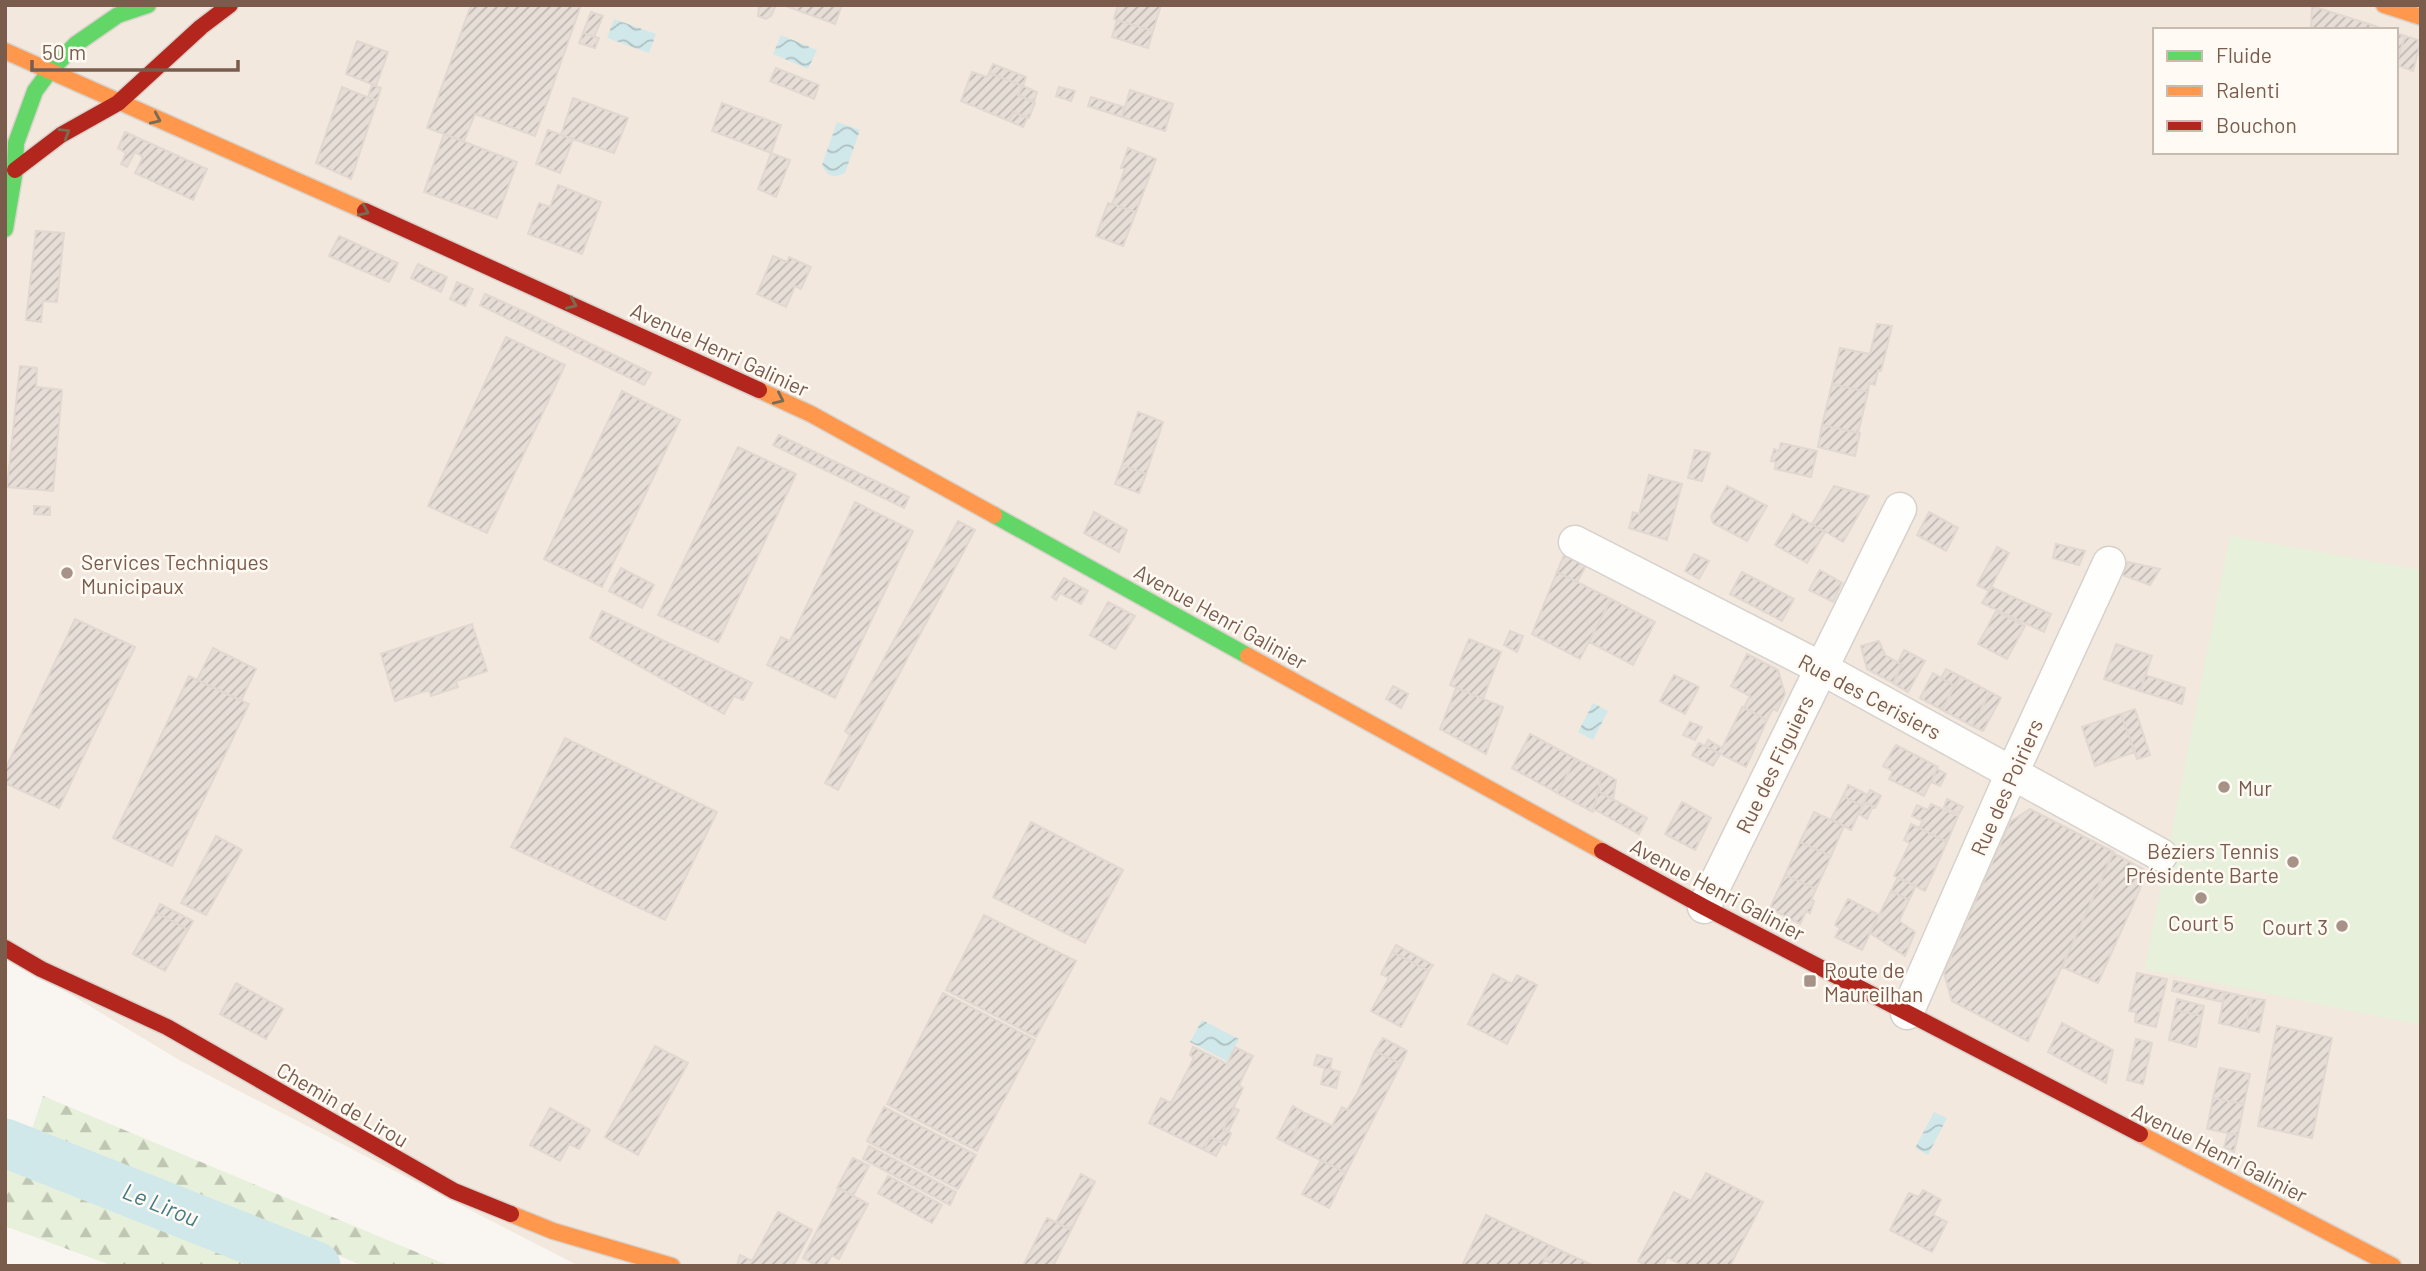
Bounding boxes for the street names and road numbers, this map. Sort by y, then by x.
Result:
street label: Avenue Henri Galinier [627,297,813,401]
street label: Avenue Henri Galinier [1130,558,1312,674]
street label: Rue des Cerisiers [1795,648,1945,744]
street label: Rue des Figuiers [1730,691,1818,837]
street label: Rue des Poiriers [1965,715,2047,859]
street label: Avenue Henri Galinier [1627,833,1810,946]
street label: Chemin de Lirou [273,1056,413,1152]
street label: Avenue Henri Galinier [2128,1097,2312,1207]

